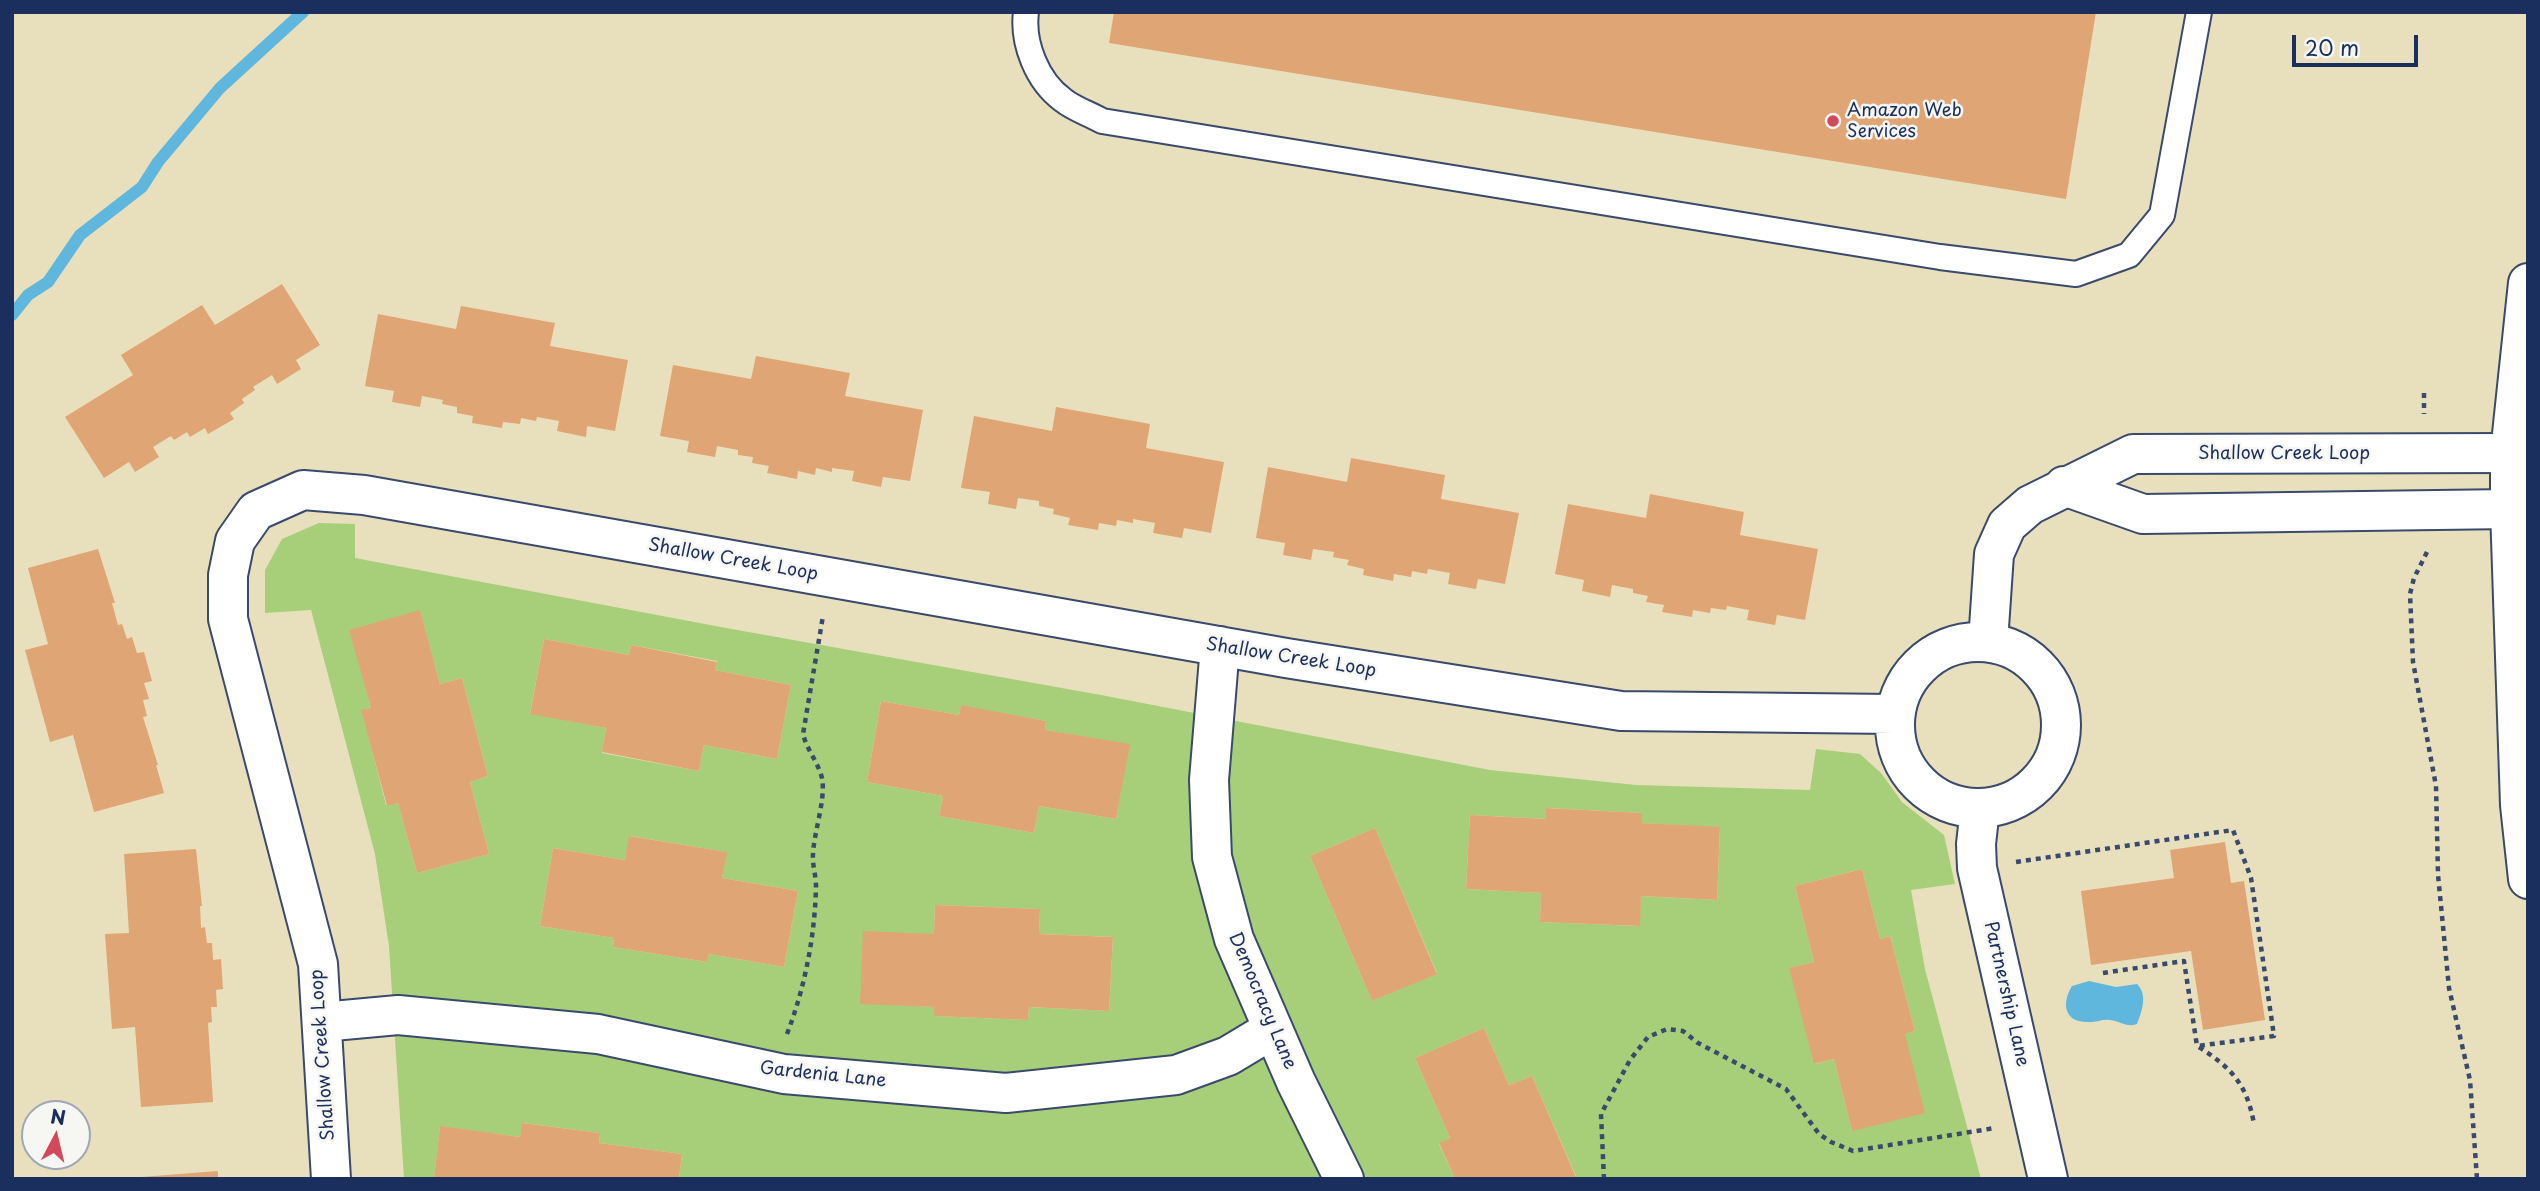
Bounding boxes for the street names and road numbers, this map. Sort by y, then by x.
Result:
street label: Shallow Creek Loop [2198,443,2370,465]
street label: Shallow Creek Loop [646,534,820,586]
street label: Shallow Creek Loop [1204,634,1378,682]
street label: Partnership Lane [1979,919,2033,1069]
street label: Democracy Lane [1223,929,1301,1073]
street label: Shallow Creek Loop [306,968,340,1142]
street label: Gardenia Lane [759,1058,887,1092]

